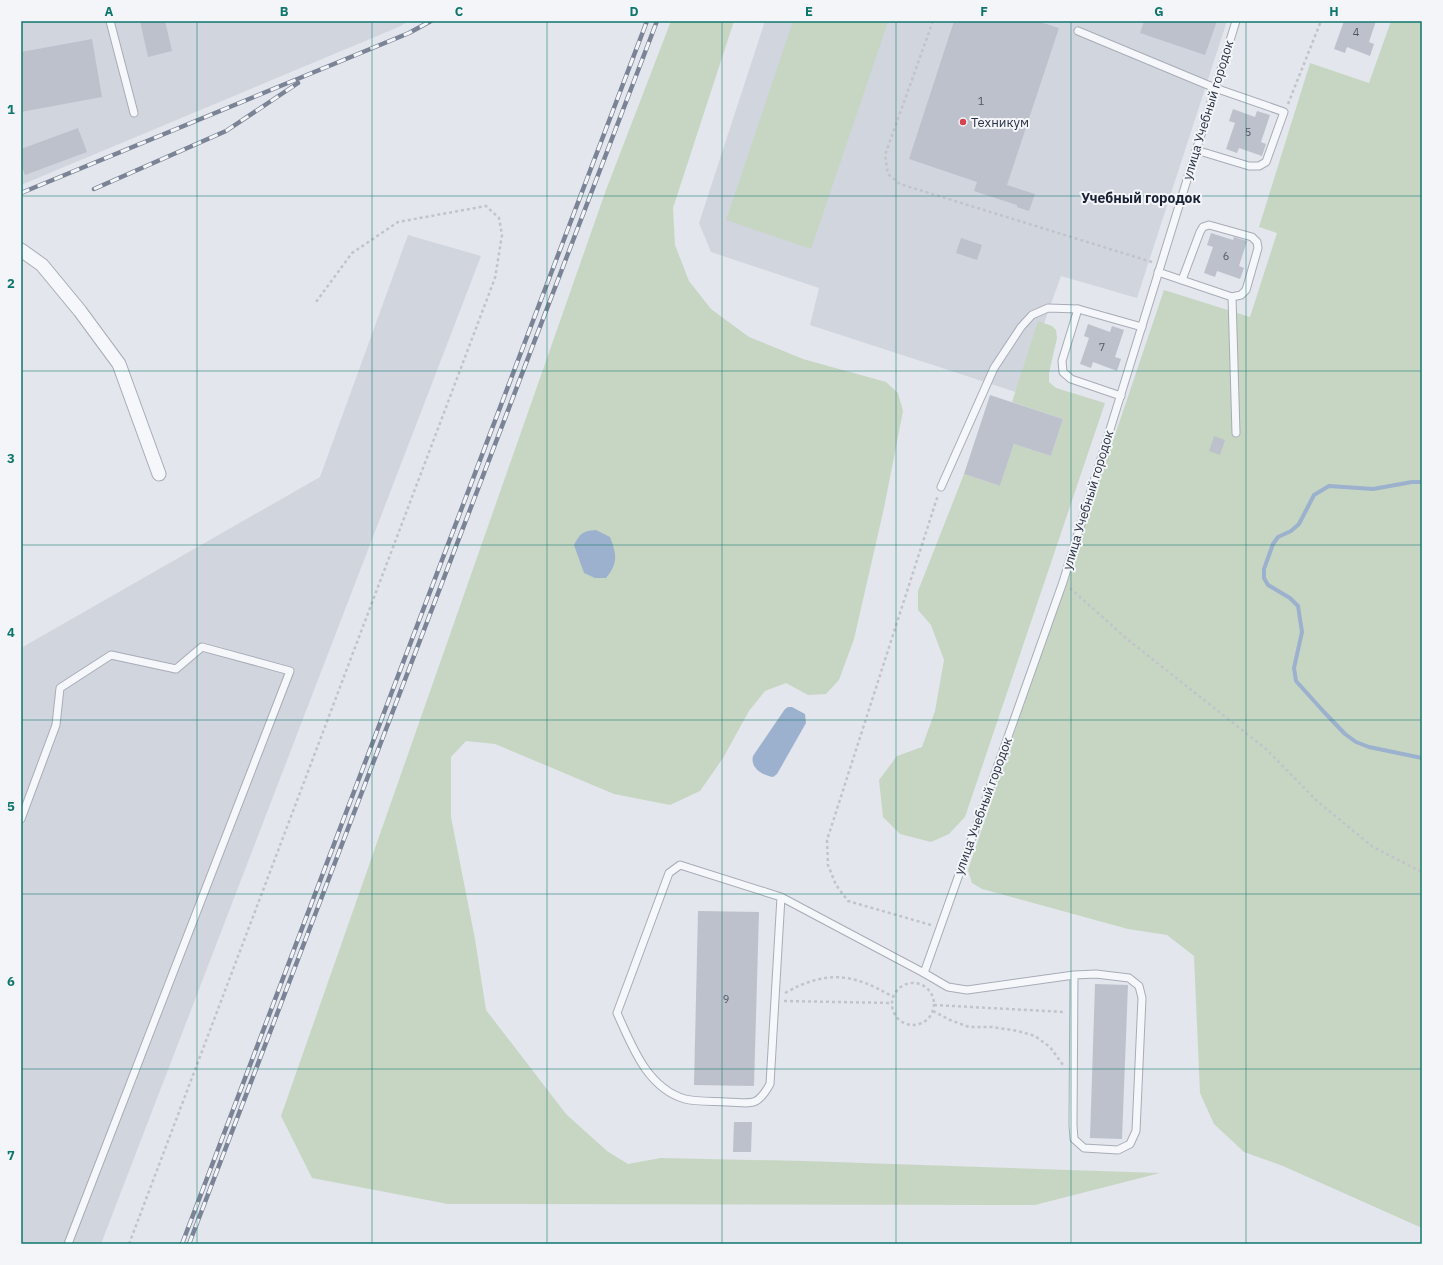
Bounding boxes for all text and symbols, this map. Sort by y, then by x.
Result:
text: A [105,3,114,20]
text: B [280,3,289,20]
text: C [455,3,464,20]
text: D [629,3,639,20]
text: E [805,3,813,20]
text: F [980,3,988,20]
text: G [1154,3,1164,20]
text: H [1329,3,1339,20]
house number: 4 [1353,25,1360,39]
street label: улица Учебный городок [1179,38,1237,182]
house number: 1 [978,94,985,108]
text: 1 [7,101,15,118]
place label: Техникум [971,114,1029,131]
marker: Техникум [958,117,968,127]
house number: 5 [1245,125,1251,139]
district label: Учебный городок [1081,189,1201,207]
house number: 6 [1223,249,1229,263]
text: 2 [7,275,15,292]
house number: 7 [1099,340,1105,354]
street label: улица Учебный городок [1059,428,1117,572]
text: 3 [7,450,15,467]
text: 4 [7,624,15,641]
street label: улица Учебный городок [950,735,1016,877]
text: 5 [7,798,15,815]
text: 6 [7,973,15,990]
house number: 9 [723,992,729,1006]
text: 7 [7,1147,15,1164]

